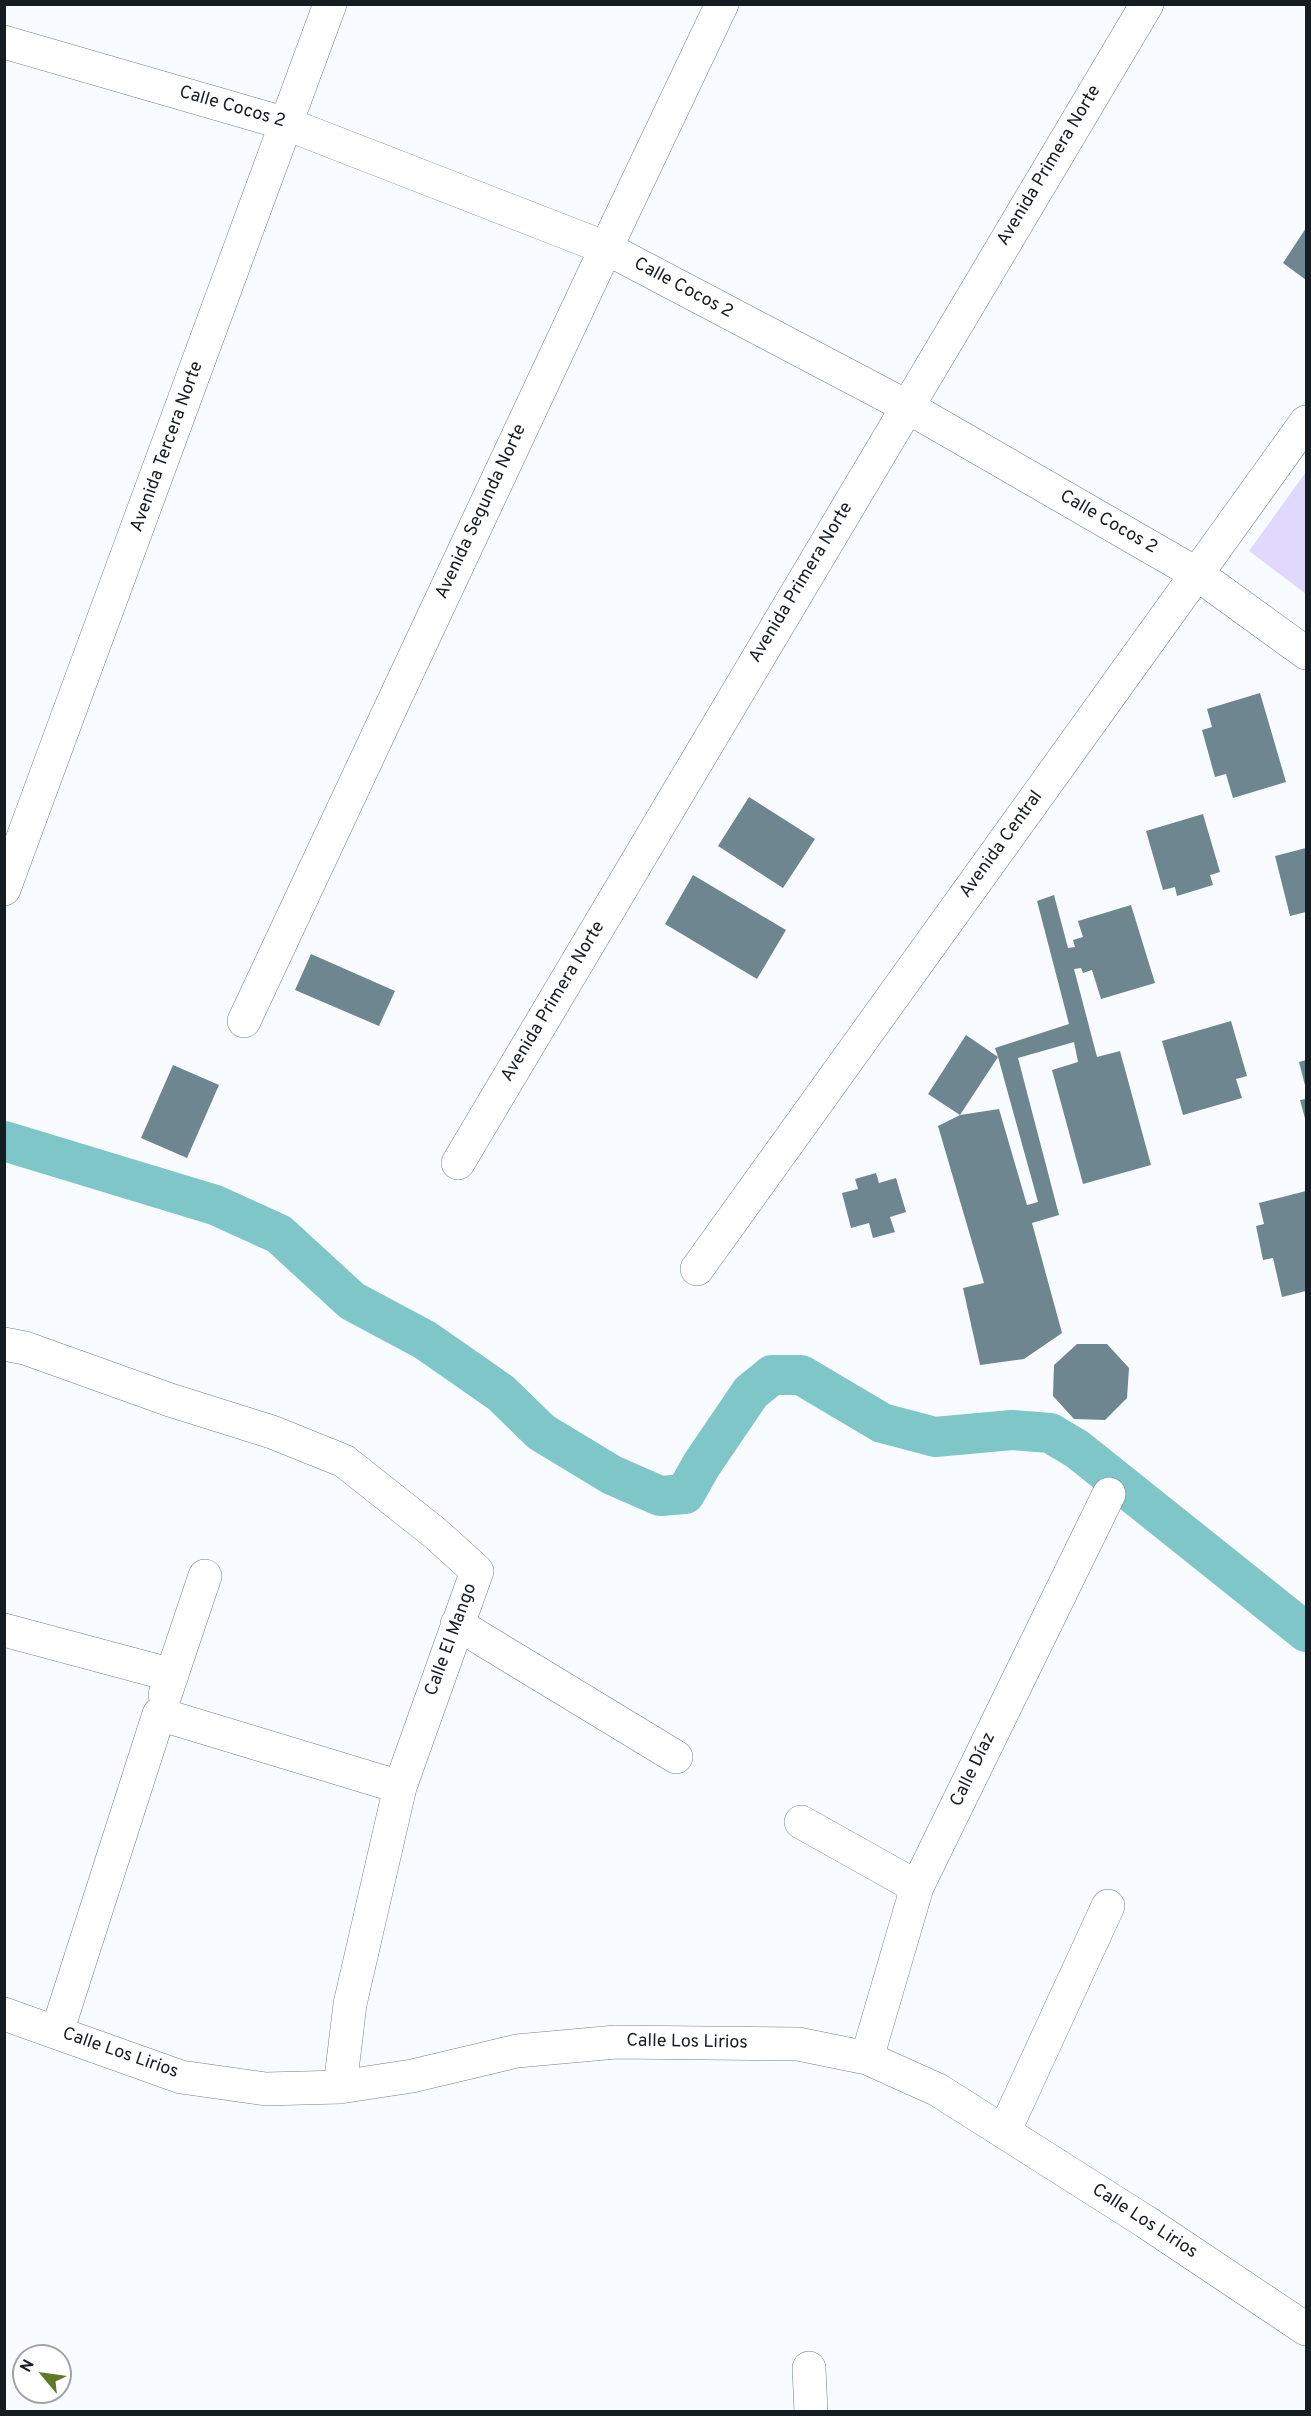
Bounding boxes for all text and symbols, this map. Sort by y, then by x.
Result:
street label: Avenida Primera Norte [993,82,1107,250]
street label: Calle Cocos 2 [177,83,287,133]
street label: Calle Cocos 2 [630,254,736,324]
street label: Avenida Tercera Norte [127,359,209,535]
street label: Avenida Segunda Norte [432,421,532,603]
street label: Calle Cocos 2 [1055,486,1161,560]
street label: Avenida Primera Norte [745,499,859,667]
street label: Avenida Central [956,787,1048,903]
street label: Avenida Primera Norte [497,918,611,1086]
street label: Calle El Mango [422,1581,482,1699]
street label: Calle Díaz [947,1729,1001,1811]
street label: Calle Los Lirios [59,2024,181,2084]
street label: Calle Los Lirios [626,2031,748,2055]
street label: Calle Los Lirios [1087,2180,1201,2264]
north arrow [12,2344,72,2404]
text: N [16,2356,40,2376]

